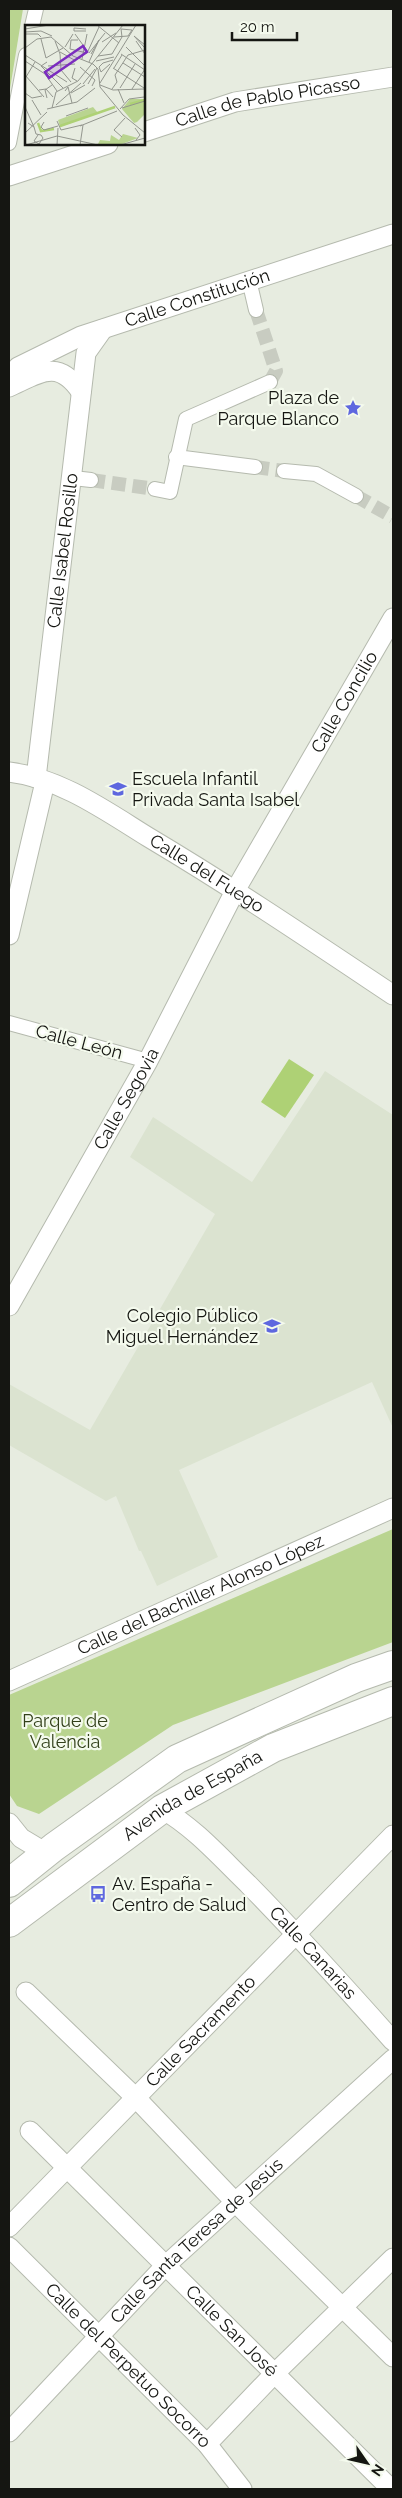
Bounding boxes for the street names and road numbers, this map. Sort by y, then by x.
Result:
street label: Calle de Pablo Picasso [172,71,362,131]
street label: Calle Constitución [122,264,272,331]
street label: Calle Isabel Rosillo [43,472,82,629]
street label: Calle Concilio [306,647,382,756]
street label: Calle del Fuego [146,829,269,917]
street label: Calle León [33,1020,125,1063]
street label: Calle Segovia [89,1044,163,1153]
street label: Calle del Bachiller Alonso López [74,1530,327,1659]
street label: Avenida de España [118,1745,265,1845]
street label: Calle Canarias [265,1902,361,2003]
street label: Calle Sacramento [141,1970,260,2091]
street label: Calle Santa Teresa de Jesús [106,2153,287,2328]
street label: Calle del Perpetuo Socorro [41,2278,216,2452]
street label: Calle San José [182,2281,283,2381]

